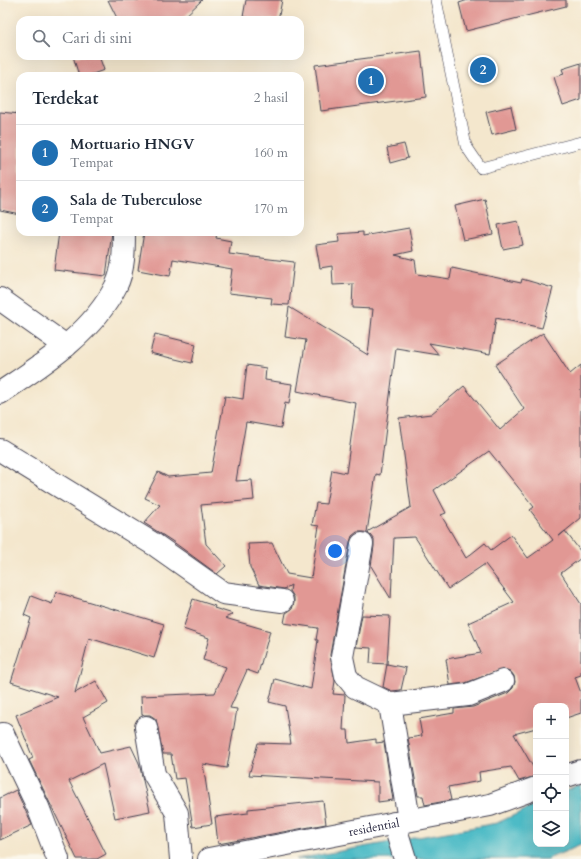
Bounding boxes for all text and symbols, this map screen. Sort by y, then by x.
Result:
search box [16,16,304,60]
icon: search [30,27,52,49]
text: Cari di sini [62,28,132,48]
pin: 2 [470,55,496,85]
pin: 1 [358,66,384,96]
text: Terdekat [32,87,98,110]
text: 2 hasil [254,89,288,107]
text: Mortuario HNGV [70,134,194,154]
text: 1 [42,144,48,162]
text: 160 m [254,144,288,162]
text: Tempat [70,154,113,172]
text: Sala de Tuberculose [70,190,202,210]
text: 2 [42,200,48,218]
text: 170 m [254,200,288,218]
text: Tempat [70,210,113,228]
your location [325,541,345,561]
map controls [533,703,569,847]
button: + [533,703,569,739]
button: − [533,739,569,775]
button: locate [533,775,569,811]
button: layers [533,811,569,847]
street label: residential [347,815,401,840]

